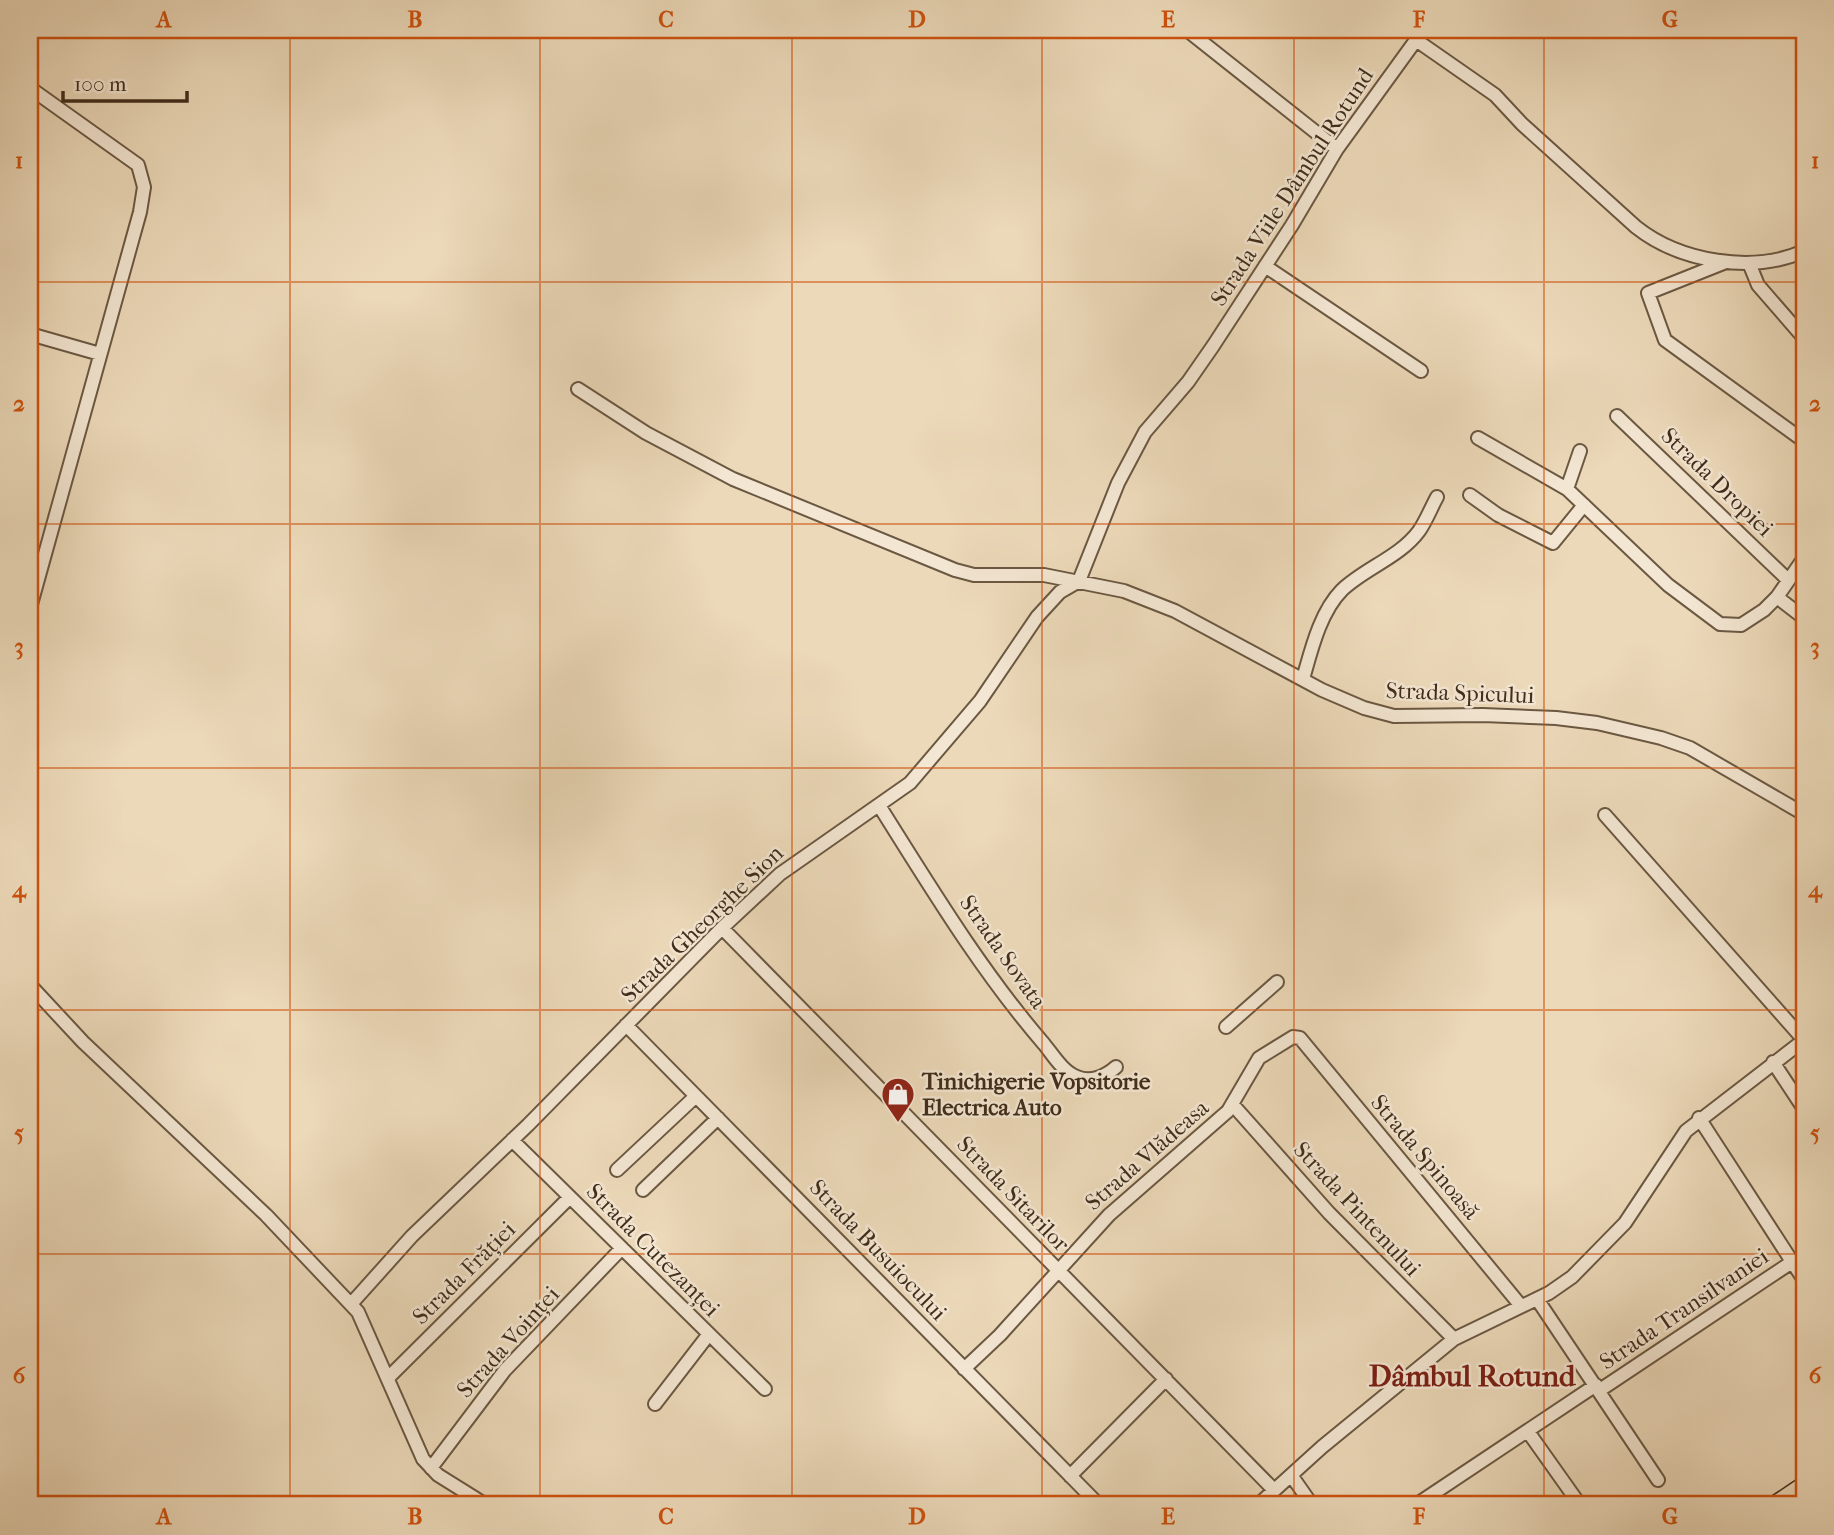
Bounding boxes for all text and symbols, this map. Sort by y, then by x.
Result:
text: A [155,6,173,33]
text: B [408,6,423,33]
text: C [658,6,674,33]
text: D [908,6,926,33]
text: E [1161,6,1175,33]
text: F [1412,6,1426,33]
text: G [1662,6,1678,33]
scale bar [63,60,187,104]
street label: Strada Viile Dâmbul Rotund [1205,63,1379,311]
text: 100 m [74,72,127,96]
text: 1 [15,147,23,174]
text: 1 [1811,147,1819,174]
text: 2 [13,390,25,417]
text: 2 [1809,390,1821,417]
street label: Strada Dropiei [1656,422,1779,542]
text: 3 [14,633,24,660]
text: 3 [1810,633,1820,660]
street label: Strada Spicului [1385,677,1535,709]
street label: Strada Gheorghe Sion [615,839,789,1008]
text: 4 [11,876,27,903]
text: 4 [1807,876,1823,903]
street label: Strada Sovata [954,890,1052,1014]
place label: Tinichigerie Vopsitorie Electrica Auto [921,1068,1151,1121]
shop icon: Tinichigerie Vopsitorie Electrica Auto [879,1075,917,1124]
street label: Strada Spinoasă [1365,1089,1485,1225]
street label: Strada Vlădeasa [1080,1094,1214,1216]
text: 5 [14,1119,24,1146]
text: 5 [1810,1119,1820,1146]
street label: Strada Sitarilor [951,1131,1075,1257]
street label: Strada Pintenului [1288,1136,1426,1282]
street label: Strada Busuiocului [804,1174,952,1326]
street label: Strada Cutezanței [581,1178,725,1322]
street label: Strada Frăției [407,1216,521,1330]
street label: Strada Transilvaniei [1594,1242,1774,1375]
street label: Strada Voinței [451,1281,565,1403]
district label: Dâmbul Rotund [1369,1359,1577,1394]
text: 6 [13,1362,26,1389]
text: 6 [1809,1362,1822,1389]
text: A [155,1503,173,1530]
text: B [408,1503,423,1530]
text: C [658,1503,674,1530]
text: D [908,1503,926,1530]
text: E [1161,1503,1175,1530]
text: F [1412,1503,1426,1530]
text: G [1662,1503,1678,1530]

